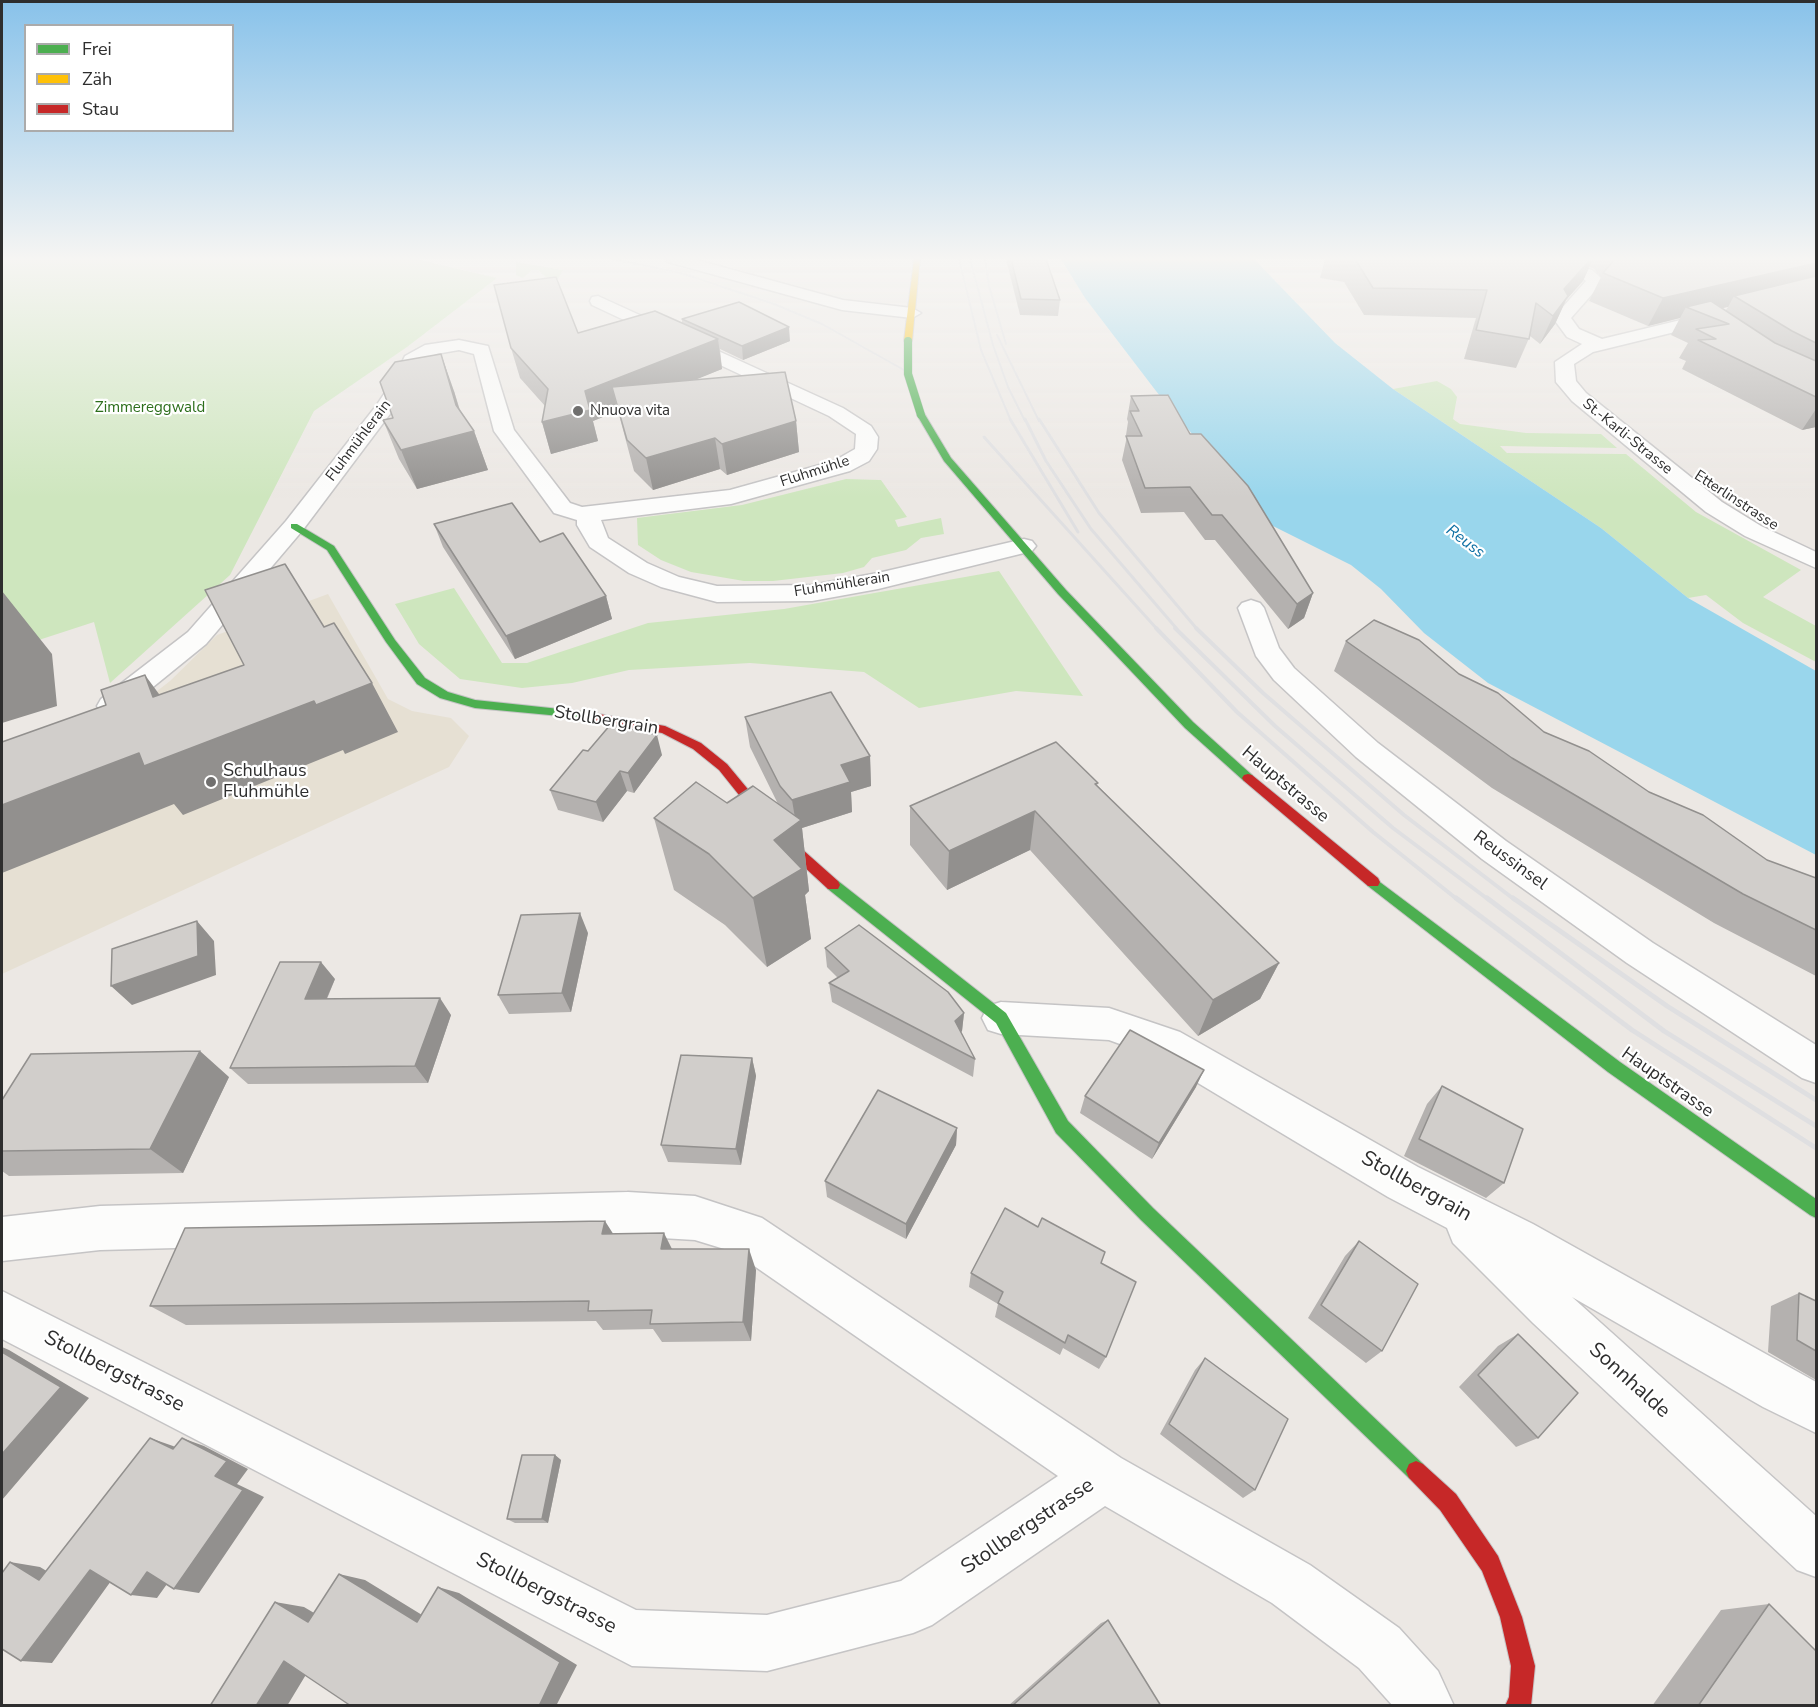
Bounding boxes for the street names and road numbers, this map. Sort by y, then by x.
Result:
street label: St.-Karli-Strasse [1578,395,1676,479]
street label: Fluhmühlerain [323,397,395,485]
street label: Fluhmühle [778,452,852,492]
street label: Etterlinstrasse [1691,467,1781,535]
street label: Fluhmühlerain [793,569,891,601]
street label: Stollbergrain [552,702,660,740]
street label: Hauptstrasse [1237,742,1333,828]
street label: Reussinsel [1469,827,1551,895]
street label: Hauptstrasse [1617,1043,1717,1123]
street label: Stollbergrain [1356,1146,1476,1228]
street label: Stollbergstrasse [39,1326,189,1418]
street label: Sonnhalde [1583,1338,1675,1424]
street label: Stollbergstrasse [957,1473,1099,1581]
street label: Stollbergstrasse [471,1548,621,1640]

